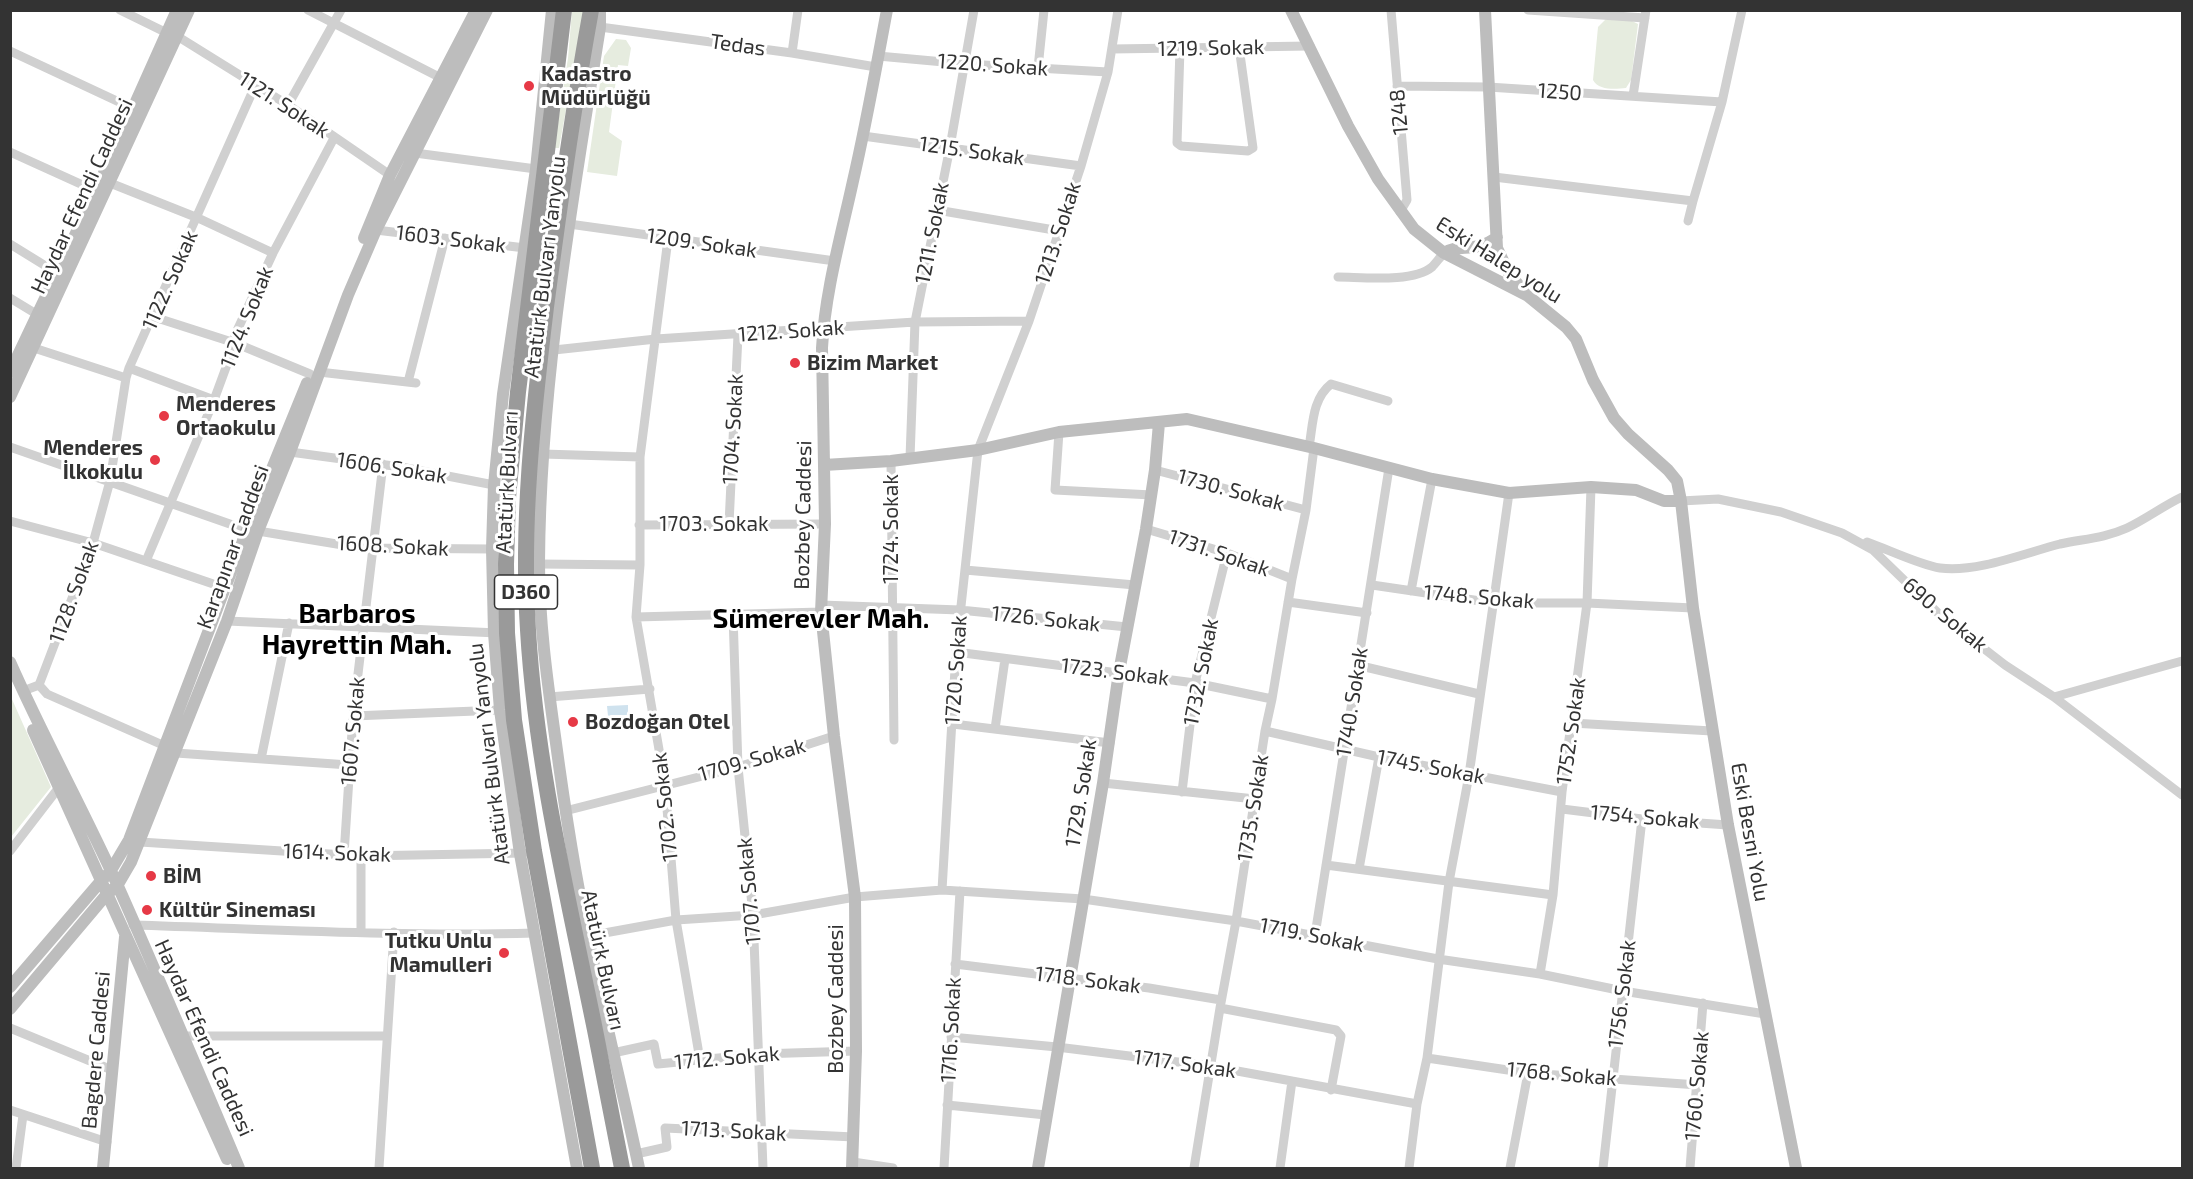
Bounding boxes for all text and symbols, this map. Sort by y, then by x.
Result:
street label: Tedas [709,29,767,61]
street label: 1219. Sokak [1157,34,1265,62]
street label: 1220. Sokak [937,49,1049,81]
place label: Kadastro Müdürlüğü [541,61,651,111]
street label: 1121. Sokak [234,66,334,144]
street label: 1250 [1537,78,1583,106]
marker: Kadastro Müdürlüğü [522,79,536,93]
street label: 1248 [1384,88,1414,136]
street label: Haydar Efendi Caddesi [26,94,138,298]
street label: 1215. Sokak [918,131,1026,171]
street label: Atatürk Bulvarı Yanyolu [519,155,571,379]
street label: 1213. Sokak [1030,179,1086,287]
street label: 1211. Sokak [910,180,954,286]
street label: Eski Halep yolu [1431,211,1567,309]
street label: 1603. Sokak [394,220,508,258]
street label: 1209. Sokak [645,223,759,263]
street label: 1122. Sokak [137,226,203,334]
street label: 1124. Sokak [215,262,279,372]
street label: 1212. Sokak [737,315,845,347]
place label: Bizim Market [807,350,938,376]
marker: Bizim Market [788,356,802,370]
street label: 1704. Sokak [718,373,748,485]
place label: Menderes Ortaokulu [176,391,276,441]
marker: Menderes Ortaokulu [157,409,171,423]
street label: Atatürk Bulvarı [491,410,523,554]
place label: Menderes İlkokulu [43,435,143,485]
street label: Bozbey Caddesi [789,440,817,590]
street label: 1606. Sokak [335,447,449,489]
marker: Menderes İlkokulu [148,453,162,467]
street label: Karapınar Caddesi [192,461,274,633]
street label: 1730. Sokak [1175,464,1287,516]
street label: 1724. Sokak [878,474,904,584]
street label: 1703. Sokak [659,511,769,537]
street label: 1731. Sokak [1165,524,1273,582]
street label: 1608. Sokak [336,530,450,562]
street label: 1128. Sokak [44,537,104,647]
street label: 690. Sokak [1898,572,1992,658]
road number: D360 [494,575,558,609]
street label: 1748. Sokak [1423,580,1535,614]
district label: Barbaros Hayrettin Mah. [262,598,452,661]
street label: 1726. Sokak [990,601,1102,637]
district label: Sümerevler Mah. [713,603,929,635]
street label: 1720. Sokak [940,614,972,726]
street label: 1732. Sokak [1178,616,1224,728]
street label: Atatürk Bulvarı Yanyolu [463,642,515,866]
street label: 1740. Sokak [1331,645,1373,759]
street label: 1723. Sokak [1060,653,1170,691]
street label: 1607. Sokak [336,676,370,786]
street label: 1752. Sokak [1551,676,1591,786]
place label: Bozdoğan Otel [585,709,730,735]
marker: Bozdoğan Otel [566,715,580,729]
street label: 1709. Sokak [696,733,808,787]
street label: 1729. Sokak [1060,737,1102,849]
street label: 1745. Sokak [1375,744,1487,790]
street label: 1702. Sokak [647,751,683,863]
street label: 1735. Sokak [1232,753,1274,863]
street label: Eski Besni Yolu [1725,760,1775,904]
street label: 1754. Sokak [1589,800,1701,834]
street label: 1707. Sokak [732,836,766,946]
street label: 1614. Sokak [283,839,391,867]
place label: BİM [163,863,202,889]
marker: BİM [144,869,158,883]
street label: Atatürk Bulvarı [576,887,630,1033]
place label: Kültür Sineması [159,897,316,923]
marker: Kültür Sineması [140,903,154,917]
street label: 1719. Sokak [1258,913,1366,957]
street label: Bozbey Caddesi [823,924,849,1074]
place label: Tutku Unlu Mamulleri [385,928,492,978]
street label: Haydar Efendi Caddesi [149,936,259,1140]
street label: 1756. Sokak [1603,939,1641,1049]
marker: Tutku Unlu Mamulleri [497,946,511,960]
street label: 1718. Sokak [1034,961,1142,999]
street label: Bagdere Caddesi [77,970,115,1130]
street label: 1716. Sokak [936,977,966,1083]
street label: 1760. Sokak [1680,1030,1714,1142]
street label: 1712. Sokak [673,1041,781,1075]
street label: 1717. Sokak [1132,1044,1238,1084]
street label: 1768. Sokak [1506,1057,1618,1091]
street label: 1713. Sokak [681,1116,787,1146]

